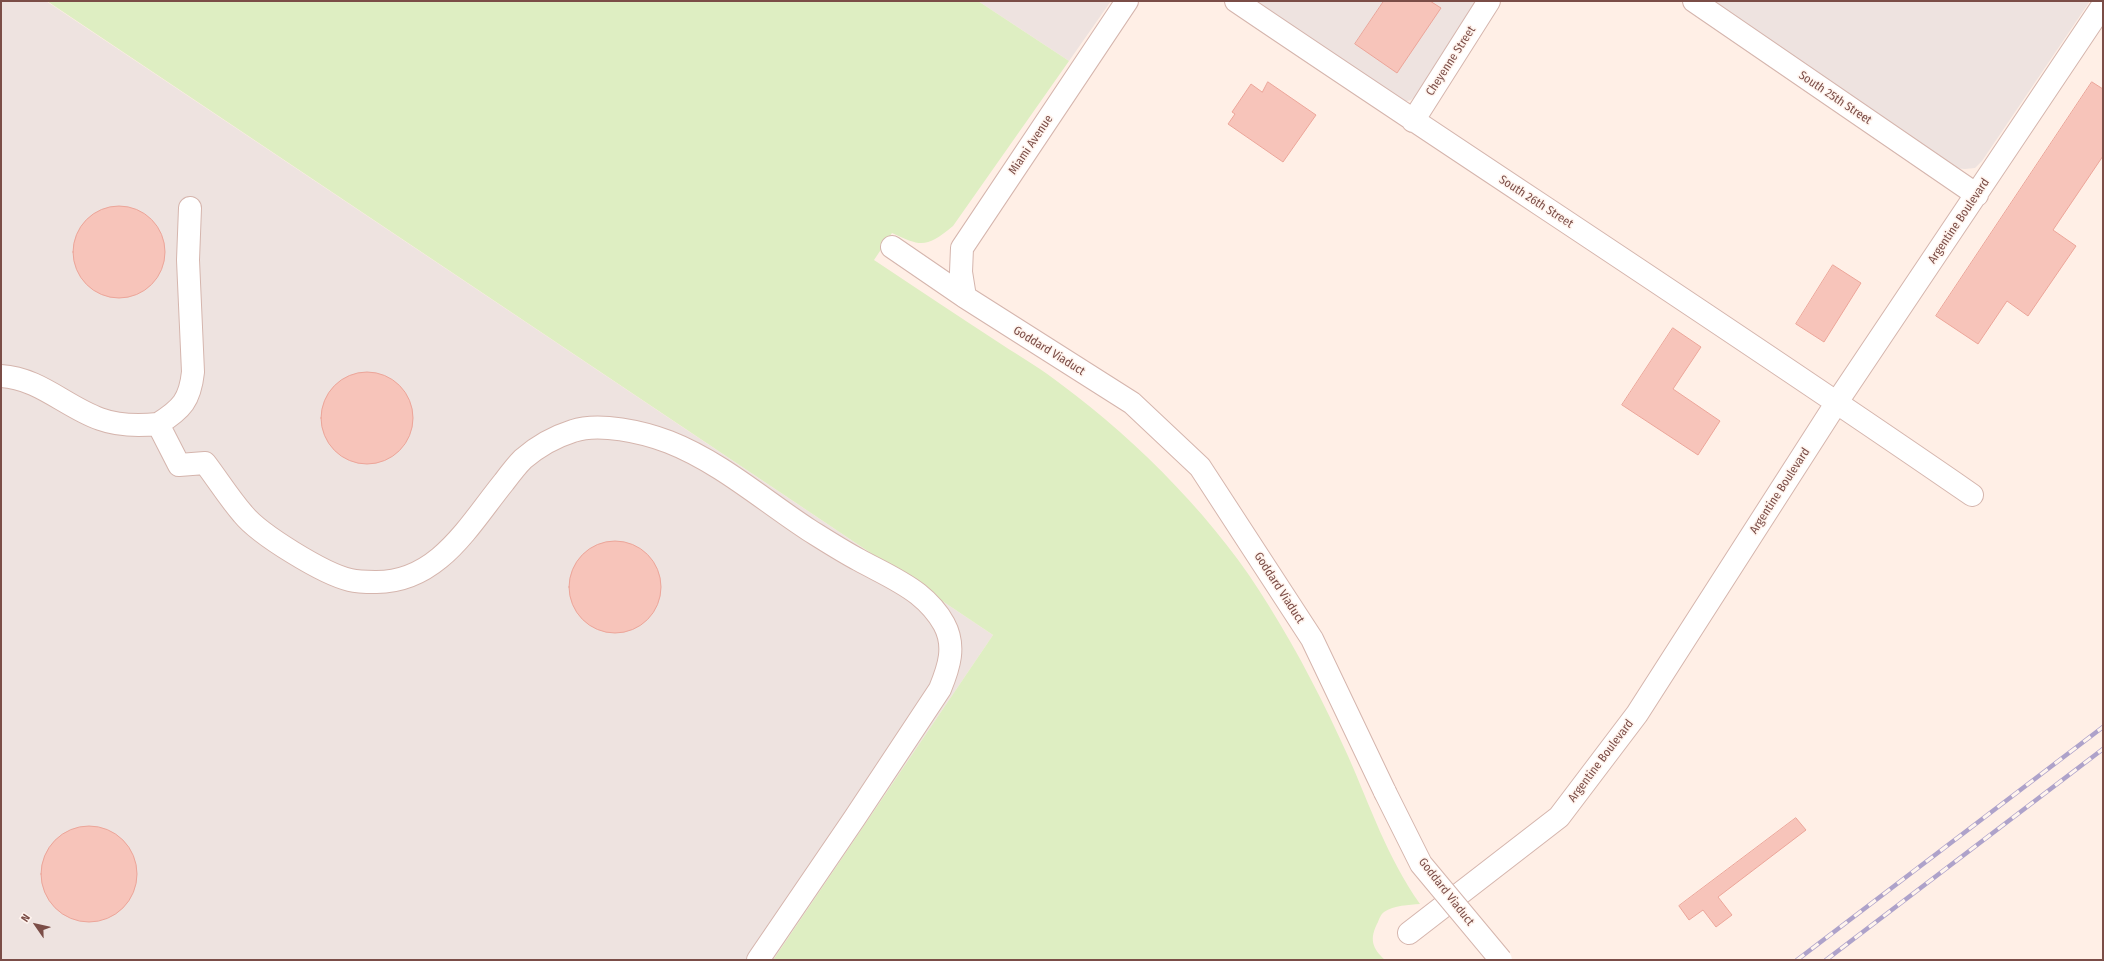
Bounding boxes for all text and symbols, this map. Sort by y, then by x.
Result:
street label: Cheyenne Street [1423,23,1479,99]
street label: South 25th Street [1796,68,1874,128]
street label: Miami Avenue [1006,113,1056,177]
street label: South 26th Street [1496,173,1576,231]
street label: Argentine Boulevard [1925,176,1993,266]
street label: Goddard Viaduct [1010,323,1088,379]
street label: Argentine Boulevard [1747,445,1813,537]
street label: Goddard Viaduct [1251,550,1307,626]
street label: Argentine Boulevard [1565,717,1637,805]
street label: Goddard Viaduct [1415,855,1477,929]
north arrow [16,905,56,945]
text: N [18,912,33,924]

